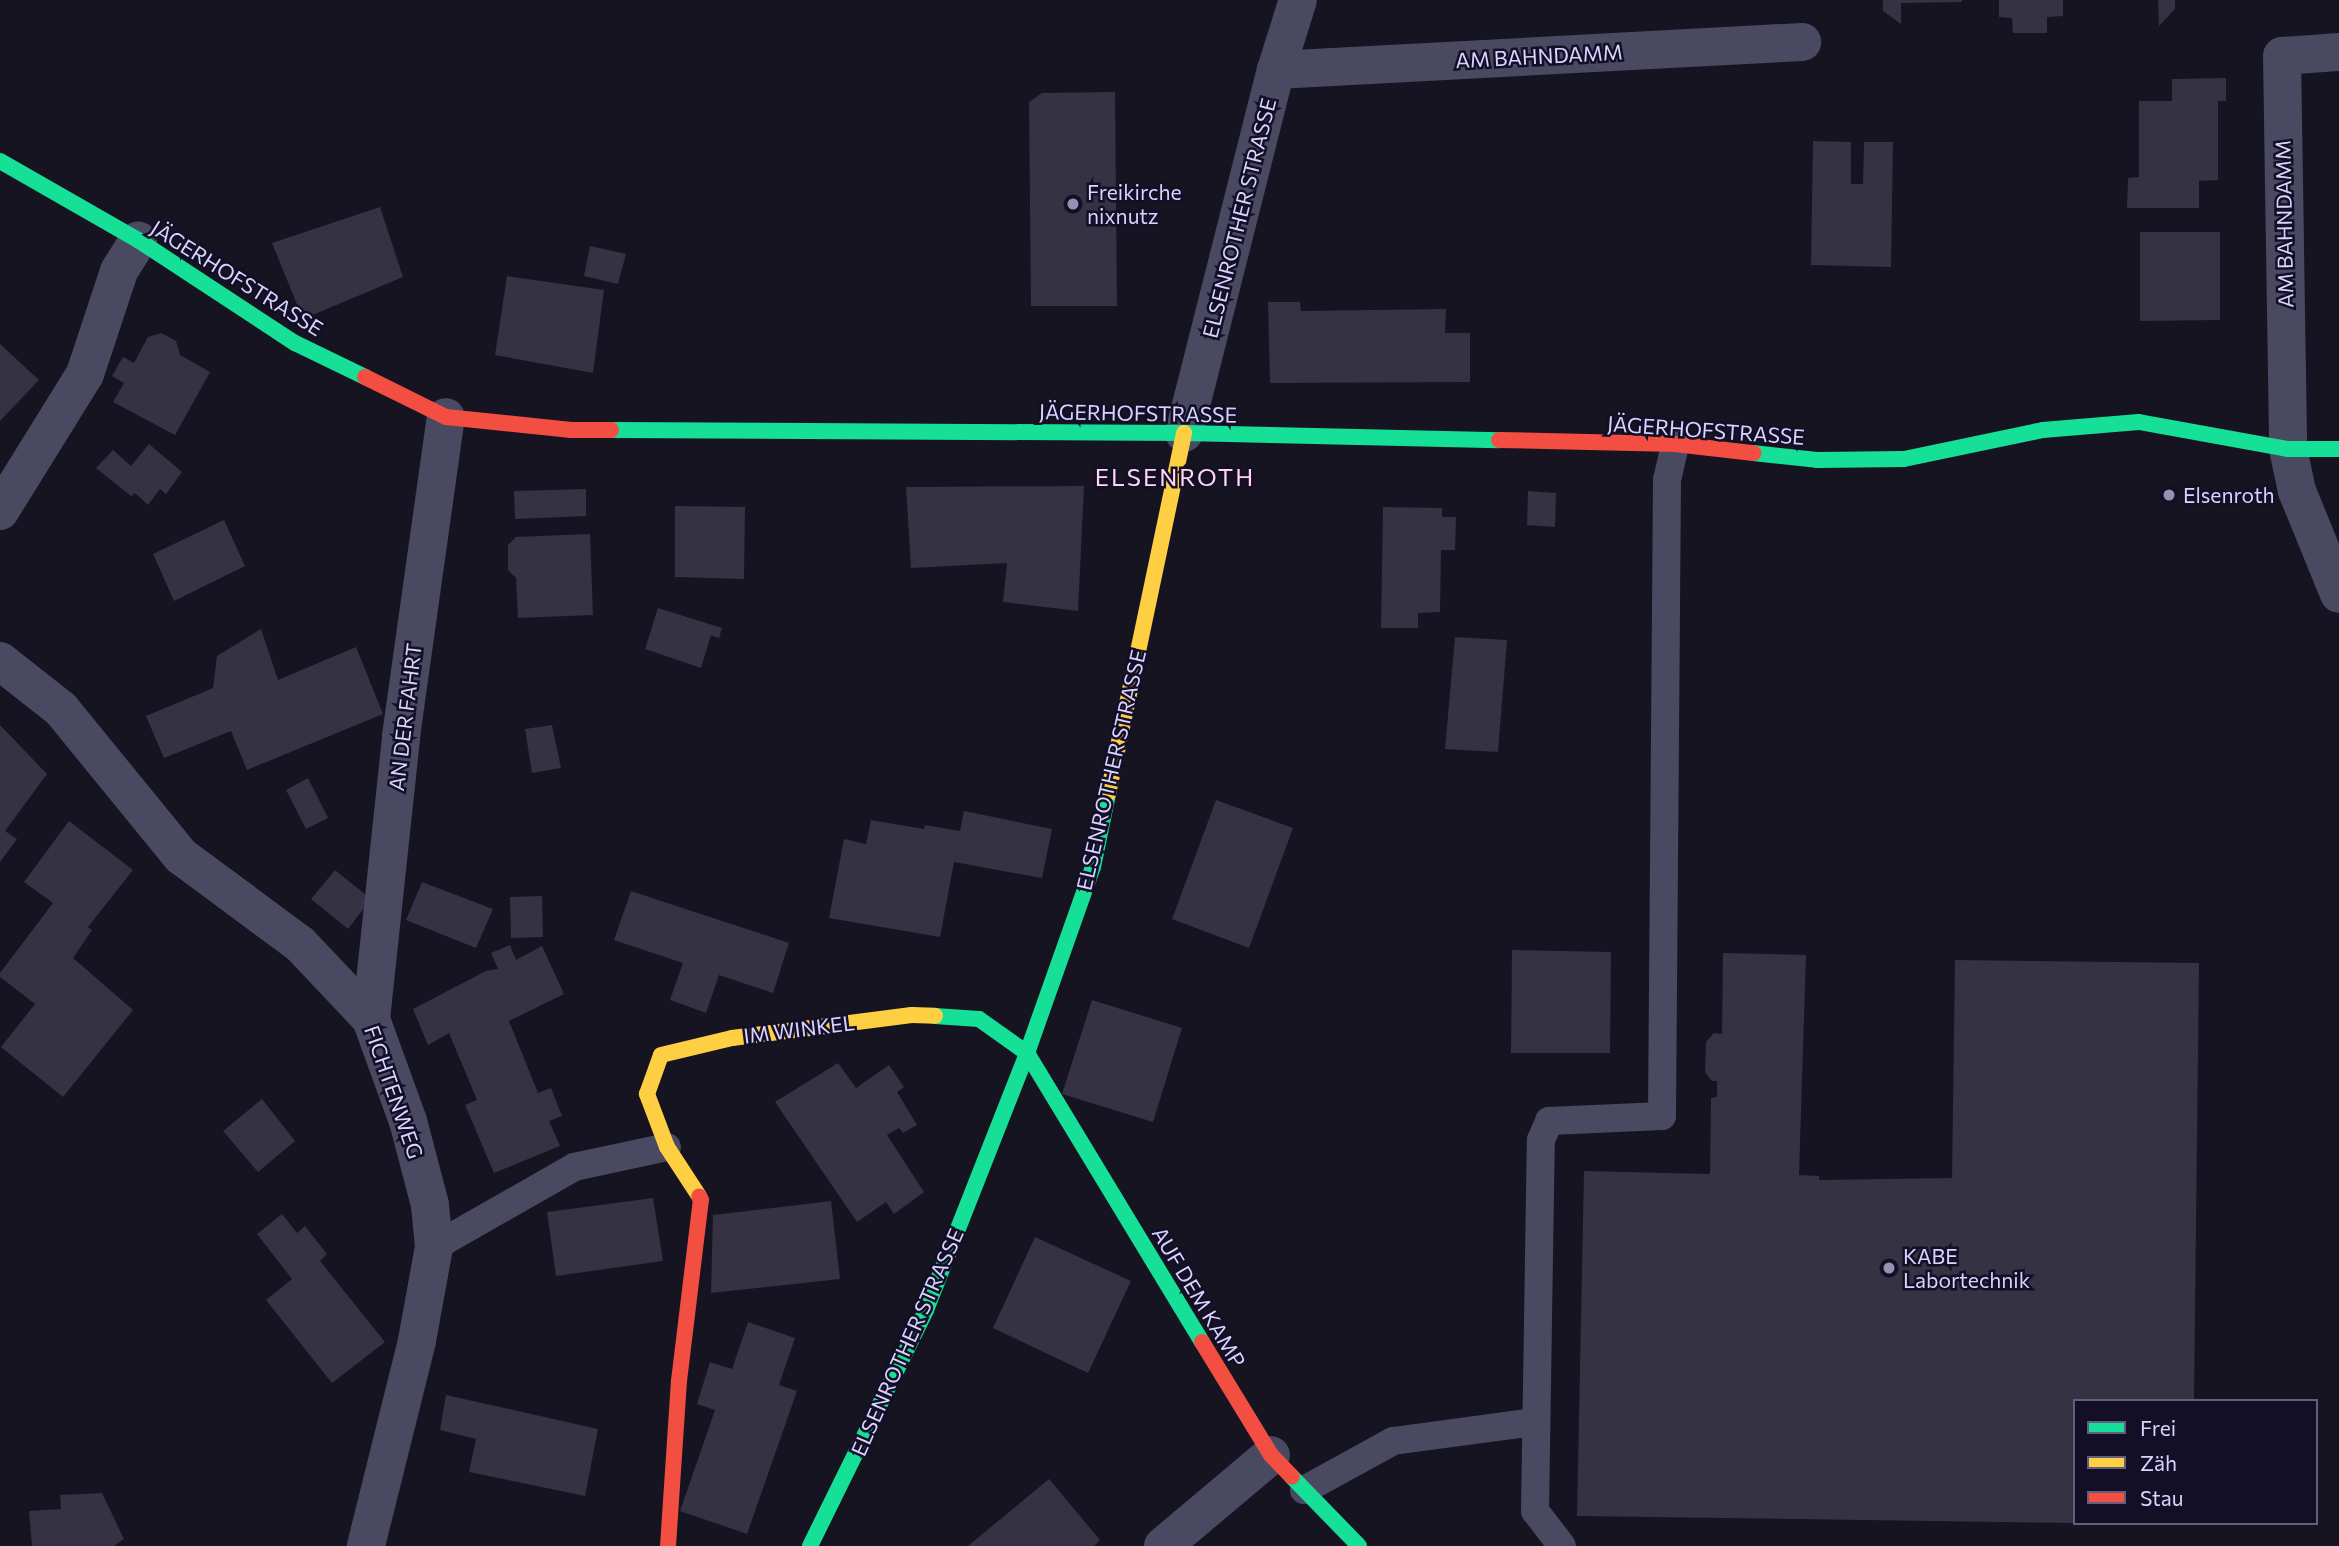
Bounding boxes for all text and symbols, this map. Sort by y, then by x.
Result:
street label: AM BAHNDAMM [1455,39,1623,73]
street label: ELSENROTHER STRASSE [1197,95,1281,341]
street label: AM BAHNDAMM [2270,140,2298,308]
place label: Freikirche nixnutz [1087,179,1182,229]
marker: Freikirche nixnutz [1065,196,1081,212]
street label: JÄGERHOFSTRASSE [146,215,328,341]
street label: JÄGERHOFSTRASSE [1039,399,1237,427]
street label: JÄGERHOFSTRASSE [1606,411,1806,449]
district label: ELSENROTH [1096,463,1254,491]
place label: Elsenroth [2183,482,2275,508]
marker: Elsenroth [2161,487,2177,503]
street label: AN DER FAHRT [383,642,427,792]
street label: ELSENROTHER STRASSE [1071,647,1151,893]
street label: IM WINKEL [742,1010,856,1048]
street label: FICHTENWEG [359,1022,429,1162]
street label: AUF DEM KAMP [1147,1222,1251,1372]
street label: ELSENROTHER STRASSE [845,1224,969,1460]
place label: KABE Labortechnik [1903,1243,2030,1293]
marker: KABE Labortechnik [1881,1260,1897,1276]
legend [2073,1399,2318,1525]
text: Frei [2140,1415,2176,1440]
text: Zäh [2140,1450,2177,1475]
text: Stau [2140,1485,2183,1510]

